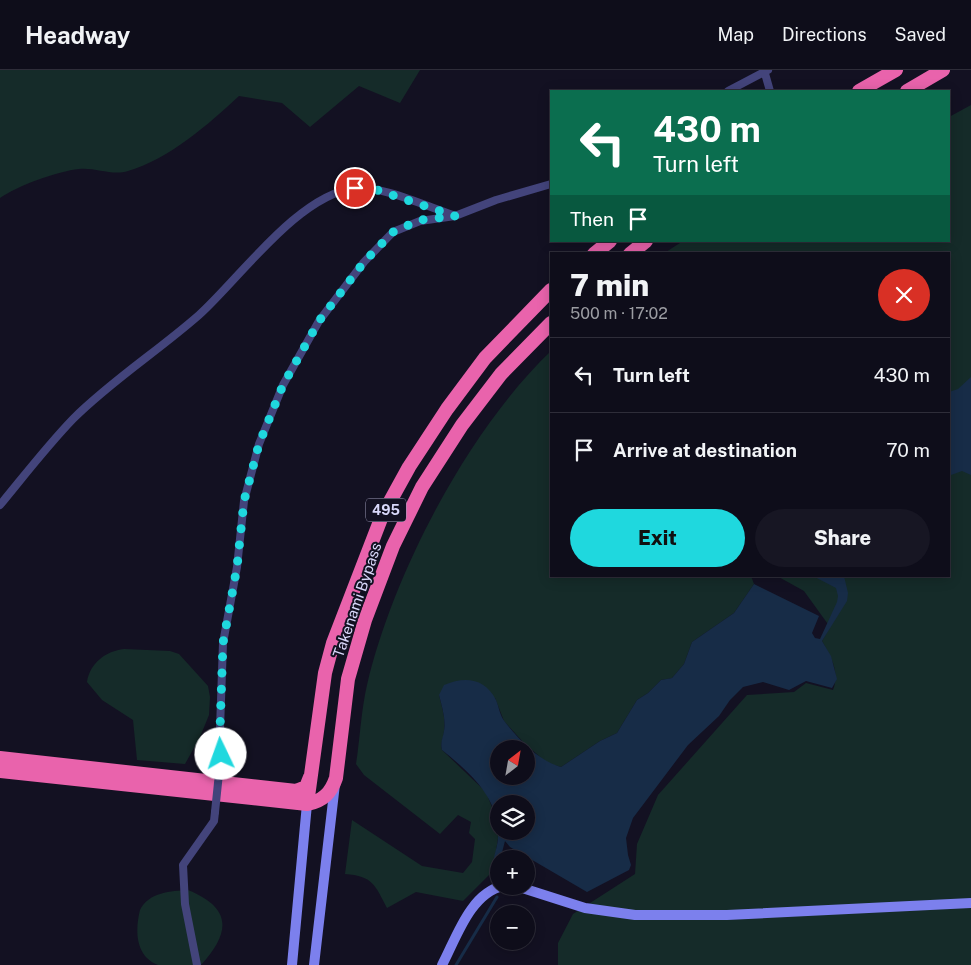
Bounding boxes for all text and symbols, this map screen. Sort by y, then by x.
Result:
text: Headway [25,21,130,49]
text: Map [717,24,754,45]
text: Directions [782,24,867,45]
text: Saved [895,24,946,45]
text: 430 m [653,109,761,150]
icon: left [570,110,635,175]
text: Turn left [653,151,739,177]
pin [334,167,376,209]
icon: arrive [341,174,369,202]
icon: arrive [624,205,652,233]
text: Then [570,208,614,230]
text: 7 min [570,267,649,303]
button: close [878,269,930,321]
text: 500 m · 17:02 [570,304,668,323]
icon: left [570,361,598,389]
text: Turn left [613,364,690,386]
text: 430 m [874,364,930,386]
icon: arrive [570,436,598,464]
text: Arrive at destination [613,439,797,461]
text: 70 m [886,439,930,461]
road number: 495 [366,498,406,522]
button: Exit [570,509,745,567]
button: Share [755,509,930,567]
street label: Takenami Bypass [329,540,385,660]
position arrow [194,727,246,779]
north arrow [490,740,535,785]
map controls [490,740,535,950]
button: layers [490,795,535,840]
button: + [490,850,535,895]
button: − [490,905,535,950]

